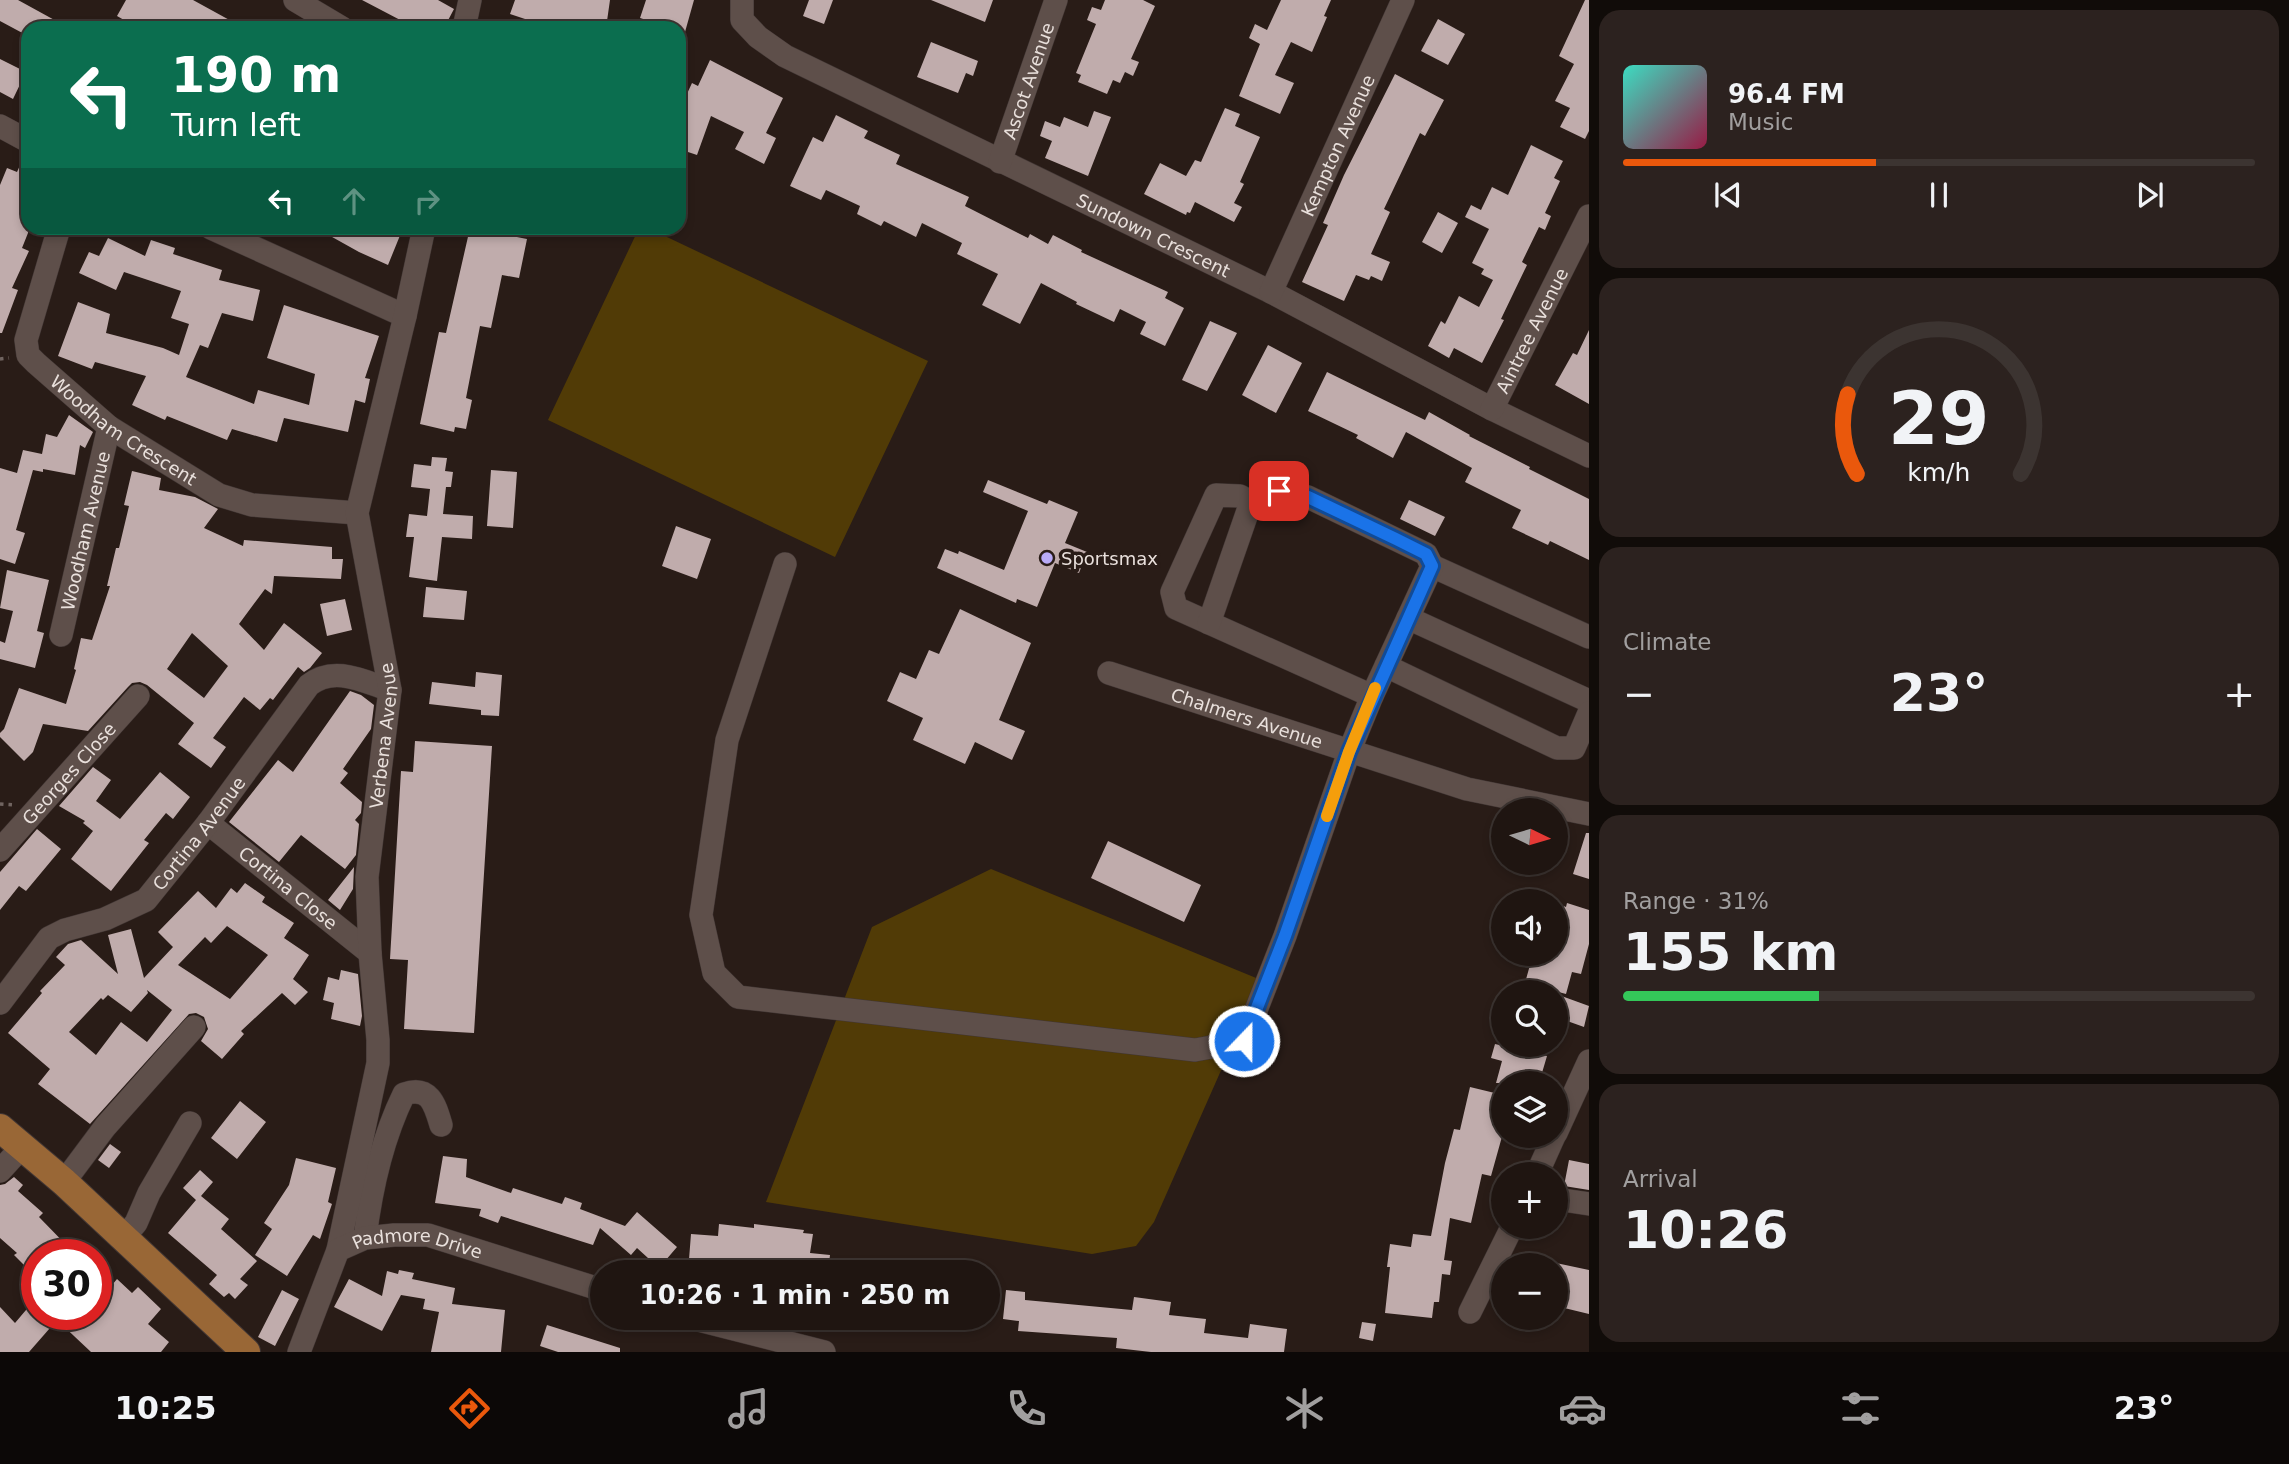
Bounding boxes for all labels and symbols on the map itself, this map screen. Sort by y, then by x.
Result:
street label: Ascot Avenue [998,19,1058,142]
street label: Kempton Avenue [1296,71,1378,219]
street label: Sundown Crescent [1073,189,1234,281]
street label: Aintree Avenue [1491,264,1572,397]
street label: Woodham Crescent [46,370,201,489]
street label: Woodham Avenue [57,449,114,612]
pin [1249,461,1309,521]
place label: Sportsmax [1061,548,1158,569]
marker: Sportsmax [1039,550,1055,566]
street label: Verbena Avenue [365,661,401,810]
street label: Chalmers Avenue [1168,683,1325,752]
street label: Georges Close [18,718,120,829]
street label: Cortina Avenue [148,772,249,894]
north arrow [1491,798,1568,875]
street label: Cortina Close [235,842,342,933]
position arrow [1207,1004,1281,1078]
street label: Padmore Drive [349,1224,485,1262]
speed limit sign: 30 [21,1239,112,1330]

